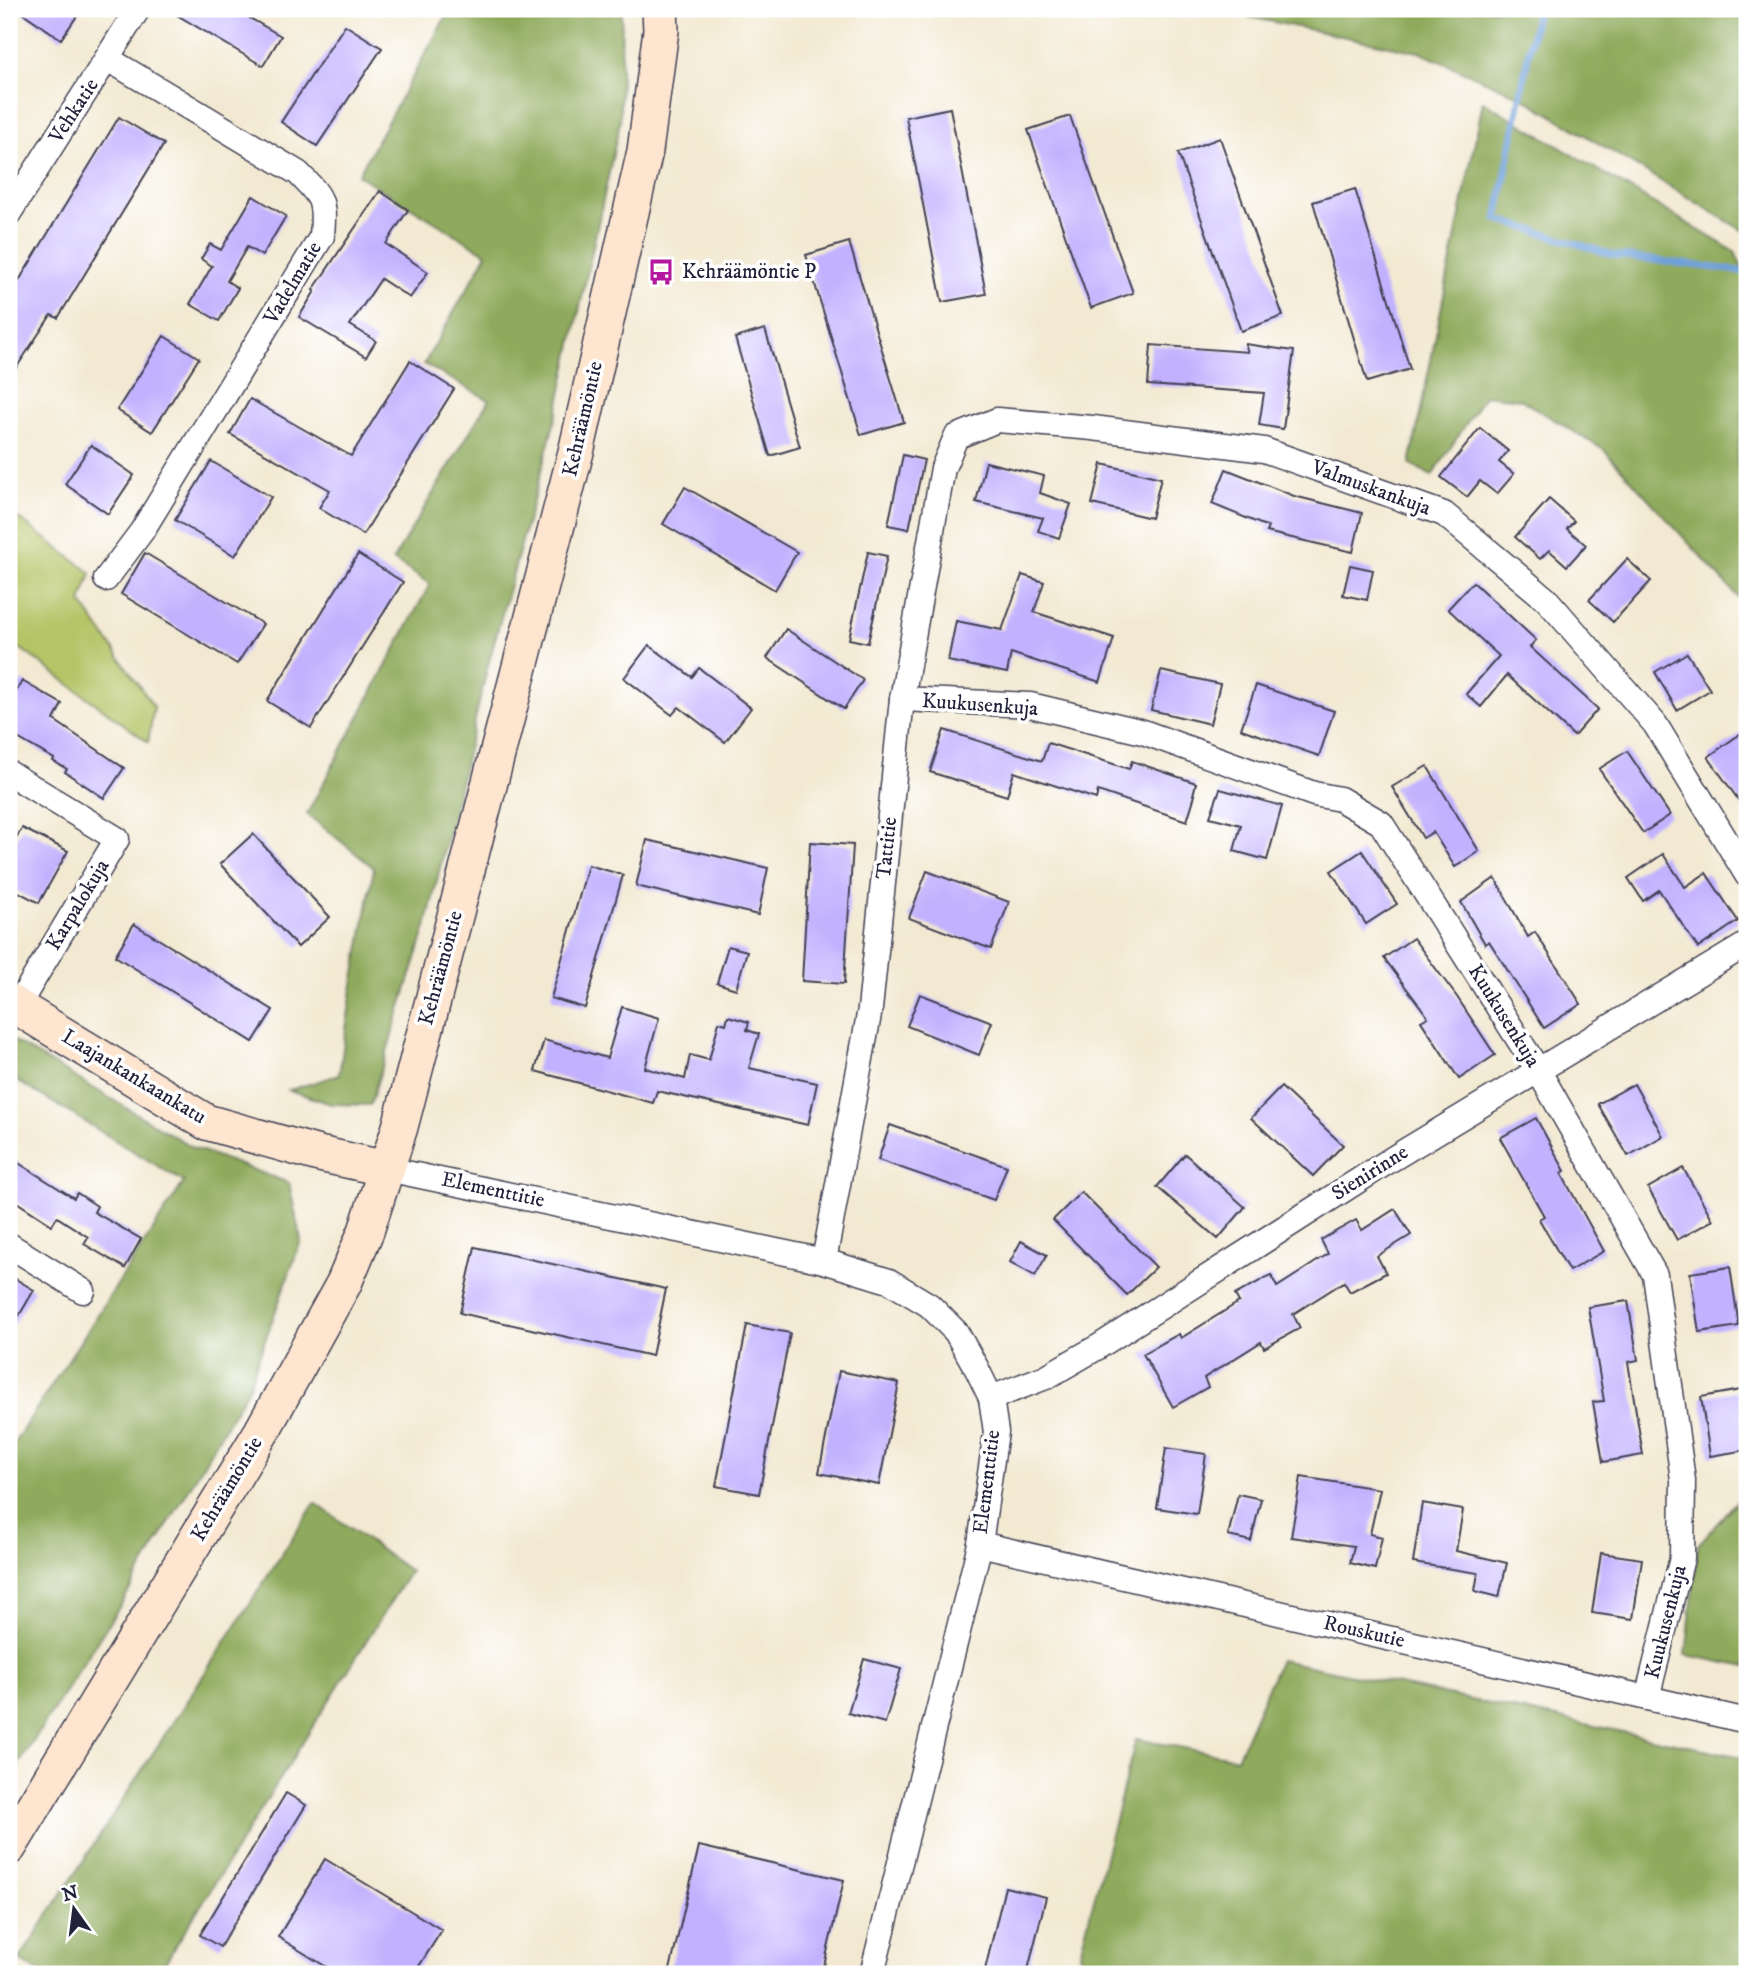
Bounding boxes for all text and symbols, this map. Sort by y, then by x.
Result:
street label: Vehkatie [43,73,105,149]
street label: Vadelmatie [258,237,328,330]
bus stop icon: Kehräämöntie P [646,257,676,287]
place label: Kehräämöntie P [682,259,816,285]
street label: Kehräämöntie [557,359,609,479]
street label: Valmuskankuja [1307,454,1434,522]
street label: Kuukusenkuja [921,688,1039,722]
street label: Tattitie [871,815,903,880]
street label: Karpalokuja [41,855,115,955]
street label: Kehräämöntie [413,908,469,1028]
street label: Kuukusenkuja [1462,960,1546,1072]
street label: Laajankankaankatu [57,1024,211,1130]
street label: Sienirinne [1327,1139,1413,1207]
street label: Elementtitie [439,1166,547,1214]
street label: Elementtitie [968,1428,1006,1536]
street label: Kehräämöntie [186,1432,269,1546]
street label: Kuukusenkuja [1639,1562,1693,1682]
street label: Rouskutie [1321,1610,1407,1654]
north arrow [38,1874,108,1944]
text: N [60,1881,81,1907]

